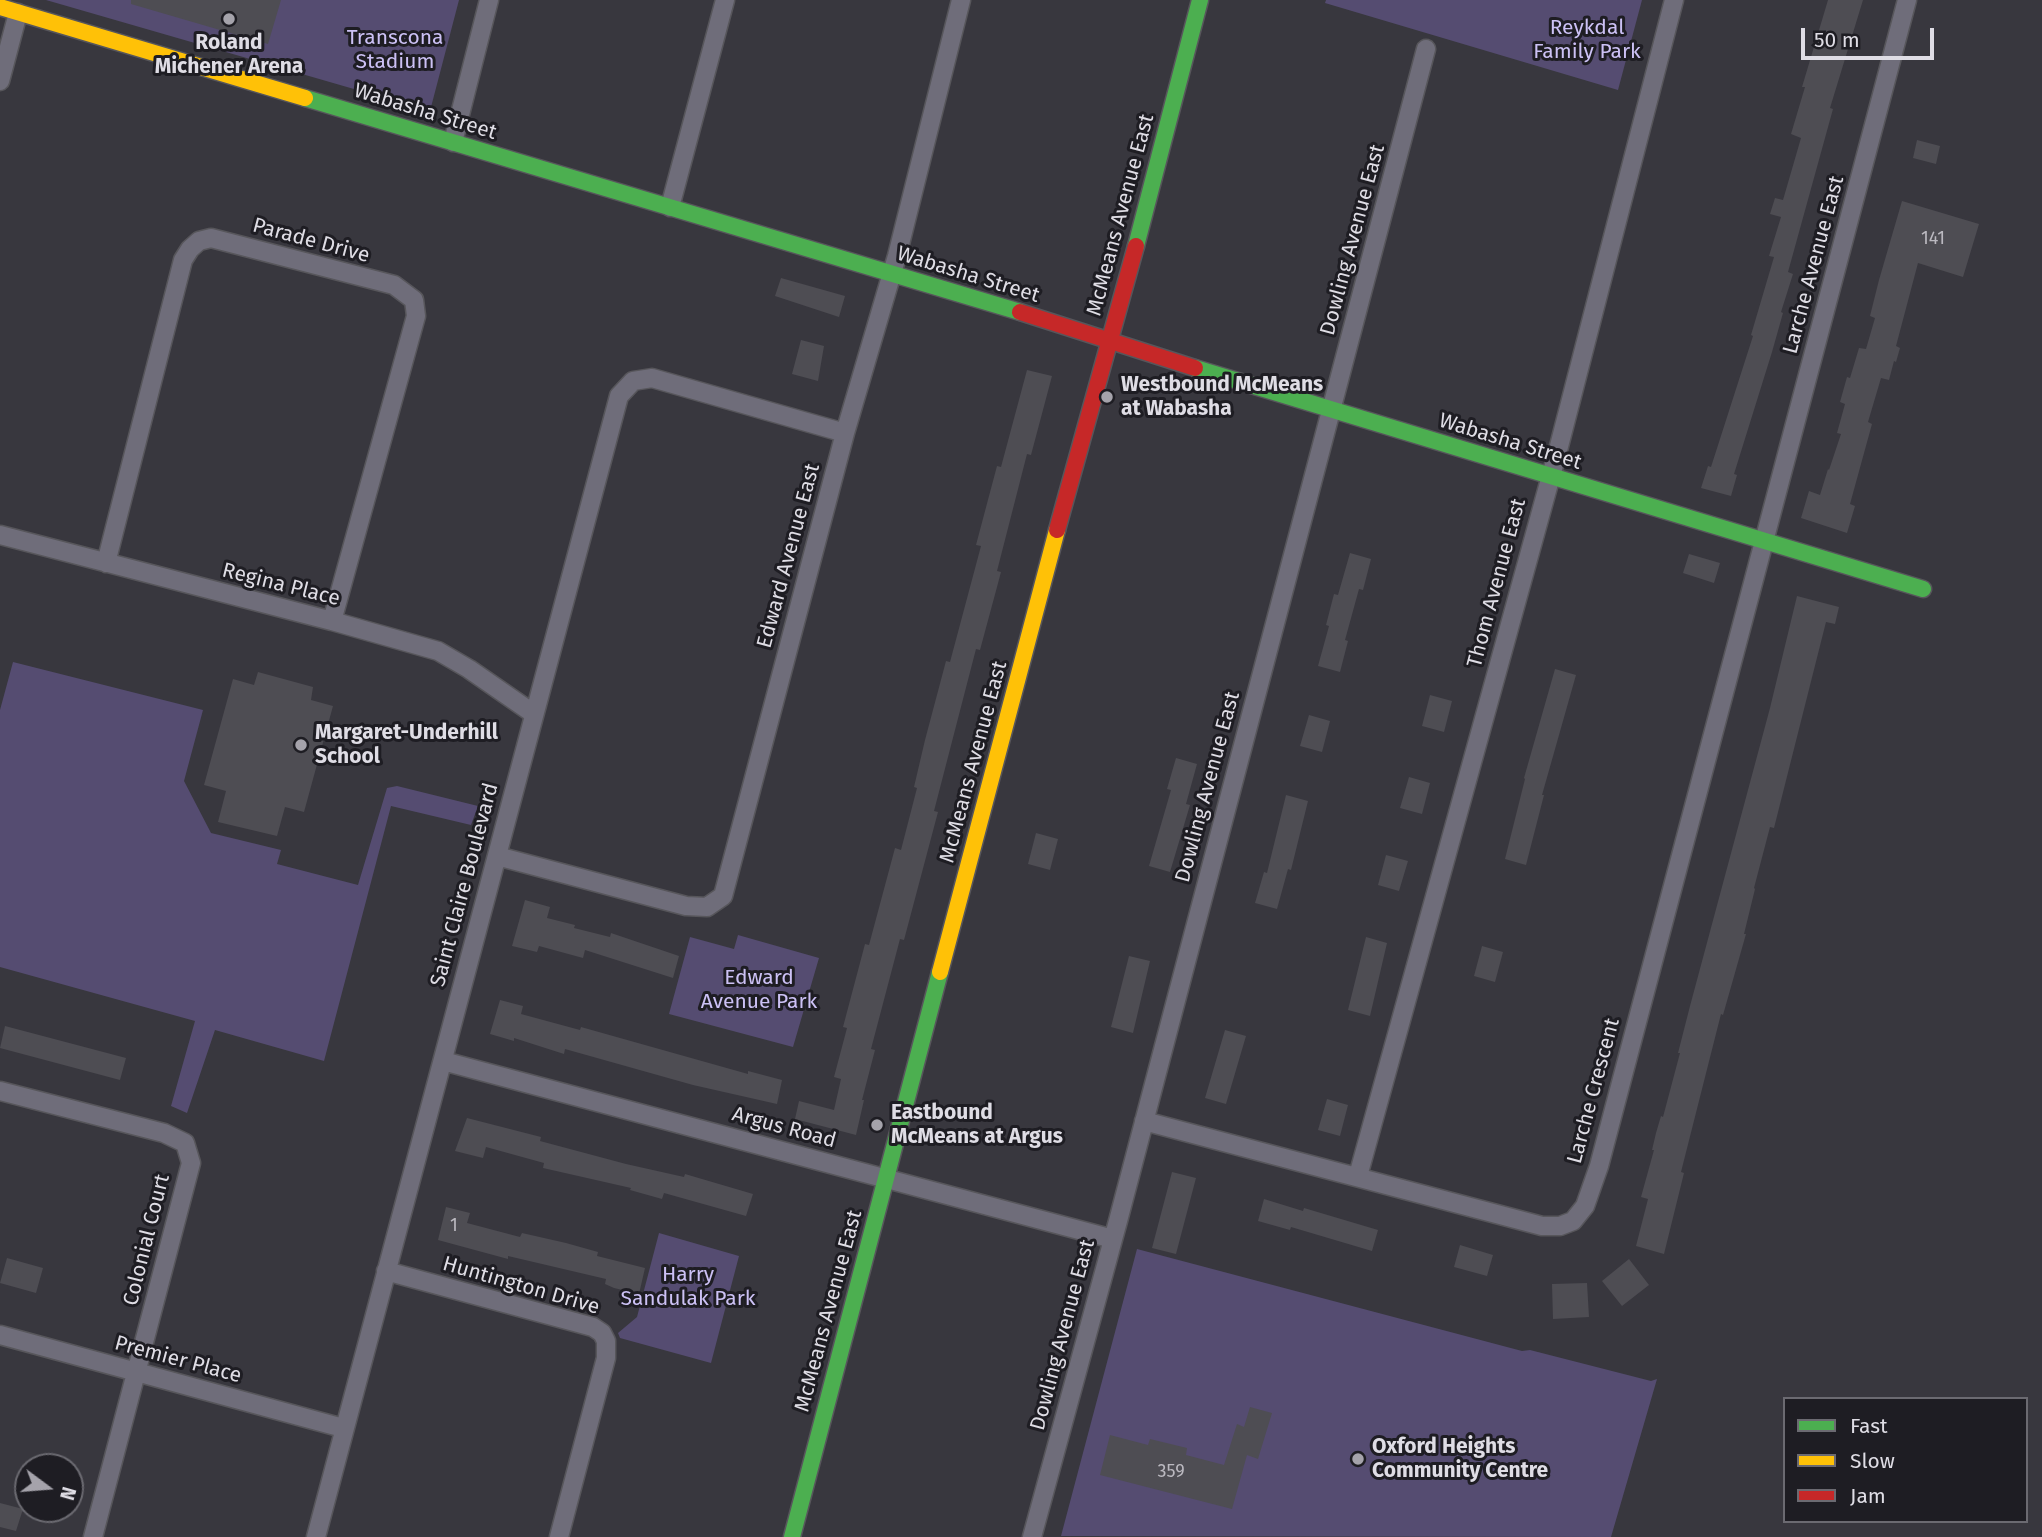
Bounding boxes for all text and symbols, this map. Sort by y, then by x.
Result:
marker: Roland Michener Arena [221,11,237,27]
scale bar [1804,14,1937,58]
park label: Reykdal Family Park [1533,15,1641,65]
park label: Transcona Stadium [347,25,443,75]
text: 50 m [1814,27,1860,53]
place label: Roland Michener Arena [155,30,303,80]
street label: Wabasha Street [351,78,499,146]
street label: McMeans Avenue East [1082,111,1160,319]
street label: Dowling Avenue East [1315,142,1391,338]
street label: Larche Avenue East [1778,173,1850,357]
street label: Parade Drive [250,213,372,269]
house number: 141 [1921,228,1945,250]
street label: Wabasha Street [894,241,1042,309]
place label: Westbound McMeans at Wabasha [1121,372,1323,422]
marker: Westbound McMeans at Wabasha [1099,389,1115,405]
street label: Wabasha Street [1436,408,1584,476]
street label: Edward Avenue East [752,461,826,651]
street label: Thom Avenue East [1462,496,1532,670]
street label: Regina Place [219,558,343,612]
street label: McMeans Avenue East [935,658,1013,866]
street label: Dowling Avenue East [1170,689,1246,885]
place label: Margaret-Underhill School [315,720,498,770]
marker: Margaret-Underhill School [293,737,309,753]
street label: Saint Claire Boulevard [426,780,504,990]
park label: Edward Avenue Park [701,965,817,1015]
street label: Larche Crescent [1562,1015,1626,1167]
place label: Eastbound McMeans at Argus [891,1100,1063,1150]
street label: Argus Road [729,1102,839,1154]
marker: Eastbound McMeans at Argus [869,1117,885,1133]
street label: Colonial Court [118,1172,176,1308]
street label: McMeans Avenue East [790,1207,868,1415]
house number: 1 [450,1215,458,1237]
street label: Dowling Avenue East [1025,1237,1101,1433]
street label: Huntington Drive [440,1252,602,1320]
park label: Harry Sandulak Park [620,1262,756,1312]
street label: Premier Place [112,1331,244,1389]
legend [1783,1397,2028,1523]
text: Fast [1850,1413,1888,1439]
place label: Oxford Heights Community Centre [1372,1434,1548,1484]
text: Slow [1850,1448,1895,1474]
marker: Oxford Heights Community Centre [1350,1451,1366,1467]
north arrow [14,1453,84,1523]
house number: 359 [1157,1461,1185,1483]
text: Jam [1850,1483,1886,1509]
text: N [55,1484,81,1503]

